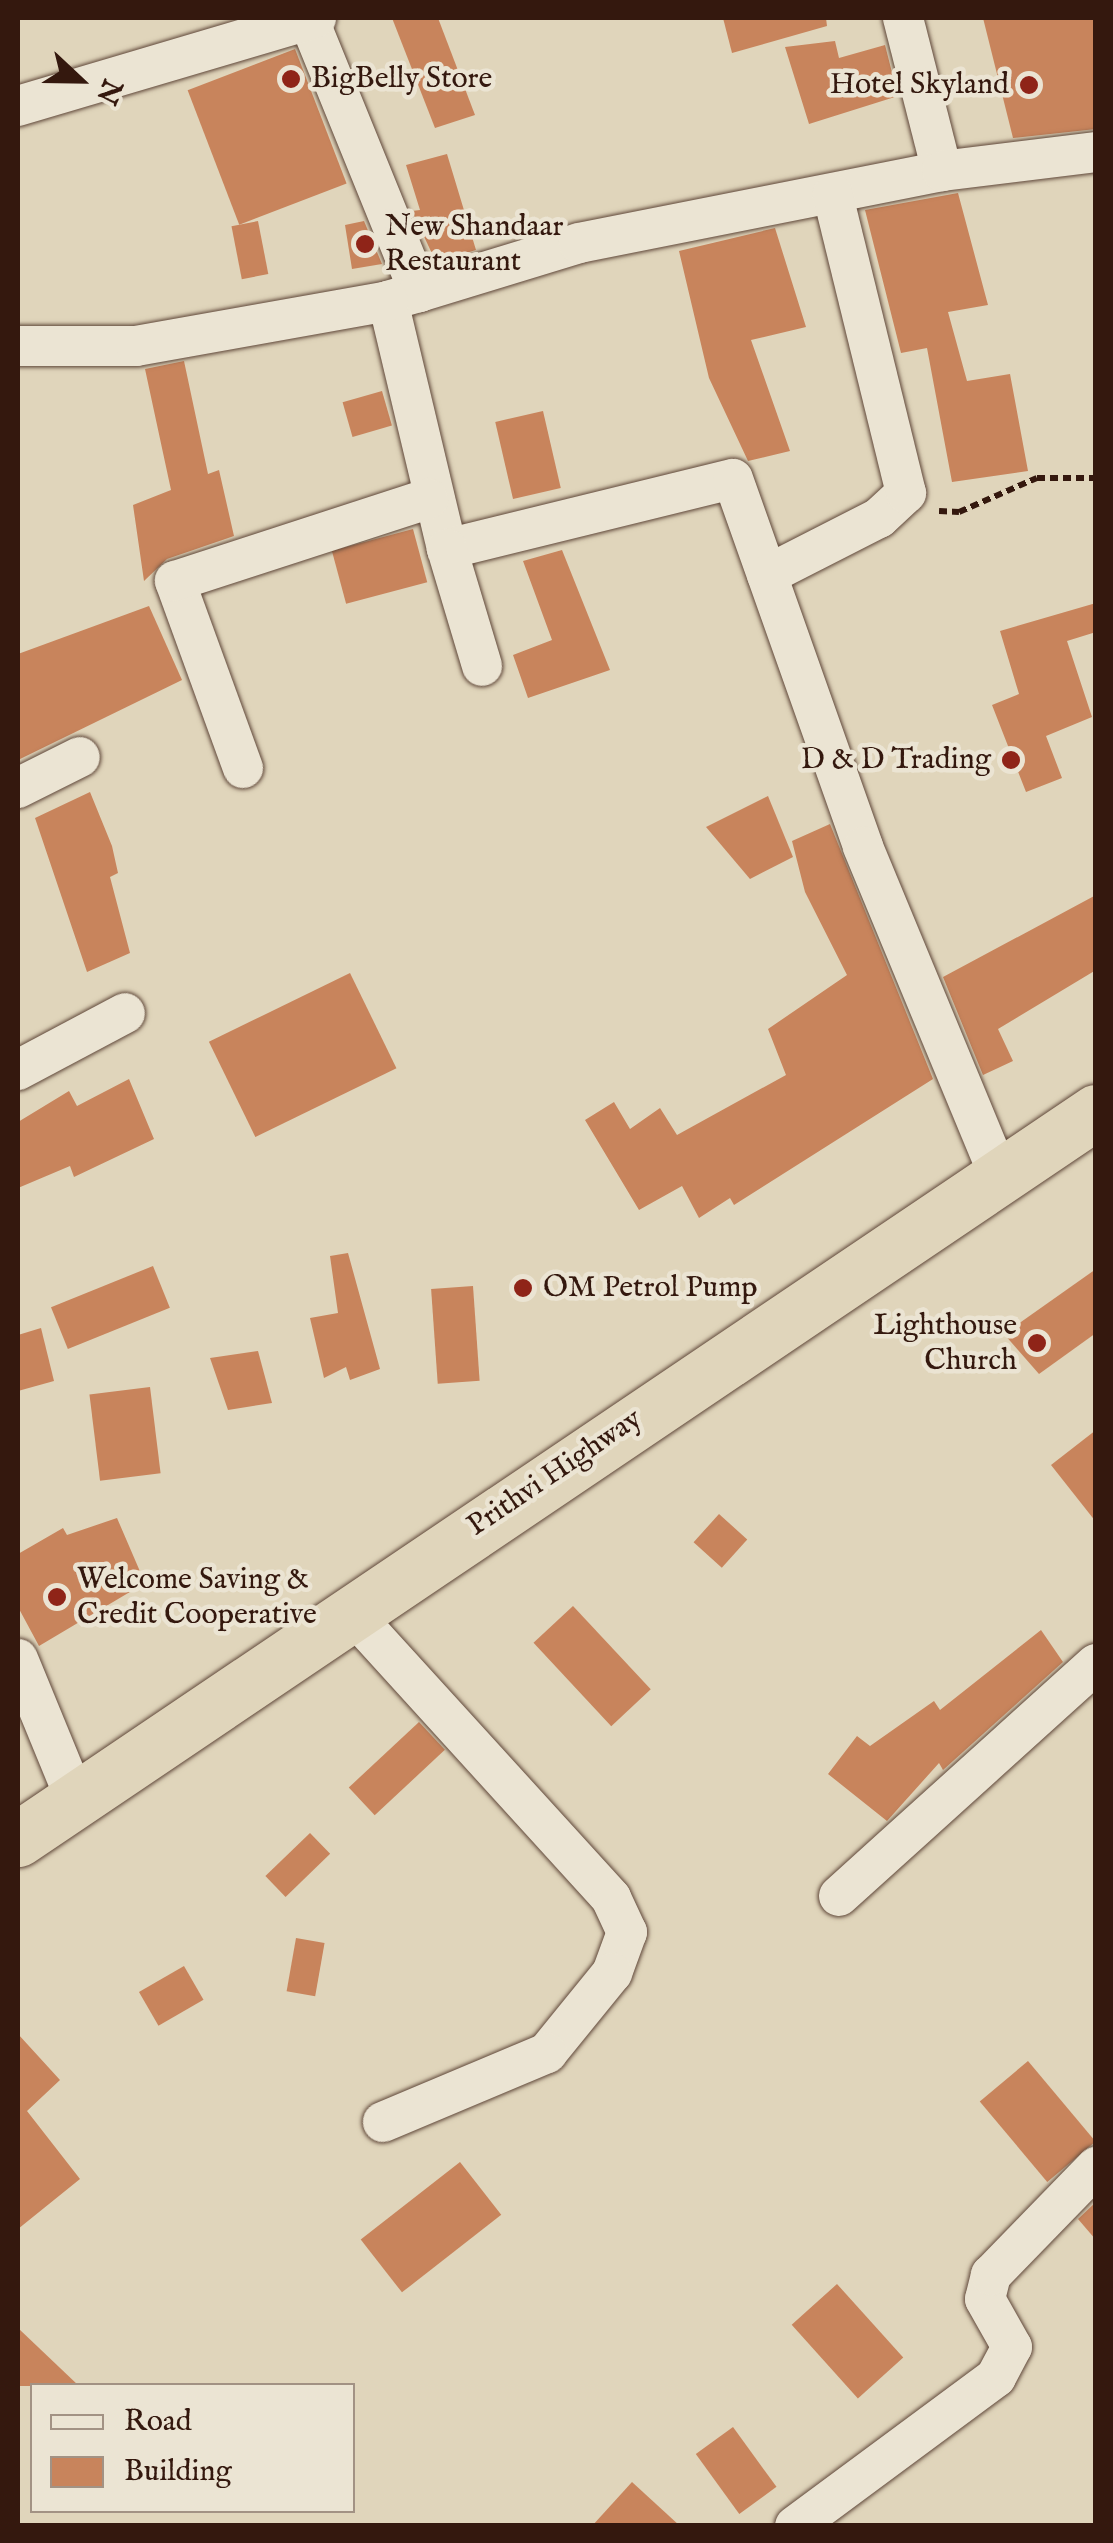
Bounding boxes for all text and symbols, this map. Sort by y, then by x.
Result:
north arrow [30,30,130,130]
place label: BigBelly Store [311,61,492,97]
place label: Hotel Skyland [830,67,1009,103]
marker: BigBelly Store [280,68,302,90]
text: N [88,74,129,109]
marker: Hotel Skyland [1018,74,1040,96]
place label: New Shandaar Restaurant [385,209,563,280]
marker: New Shandaar Restaurant [354,233,376,255]
place label: D & D Trading [801,742,991,778]
marker: D & D Trading [1000,749,1022,771]
place label: OM Petrol Pump [543,1270,758,1306]
marker: OM Petrol Pump [512,1277,534,1299]
place label: Lighthouse Church [873,1308,1017,1378]
marker: Lighthouse Church [1026,1332,1048,1354]
street label: Prithvi Highway [461,1401,649,1545]
place label: Welcome Saving & Credit Cooperative [77,1562,317,1632]
marker: Welcome Saving & Credit Cooperative [46,1586,68,1608]
legend [30,2383,355,2513]
text: Road [124,2403,192,2441]
text: Building [124,2453,232,2491]

